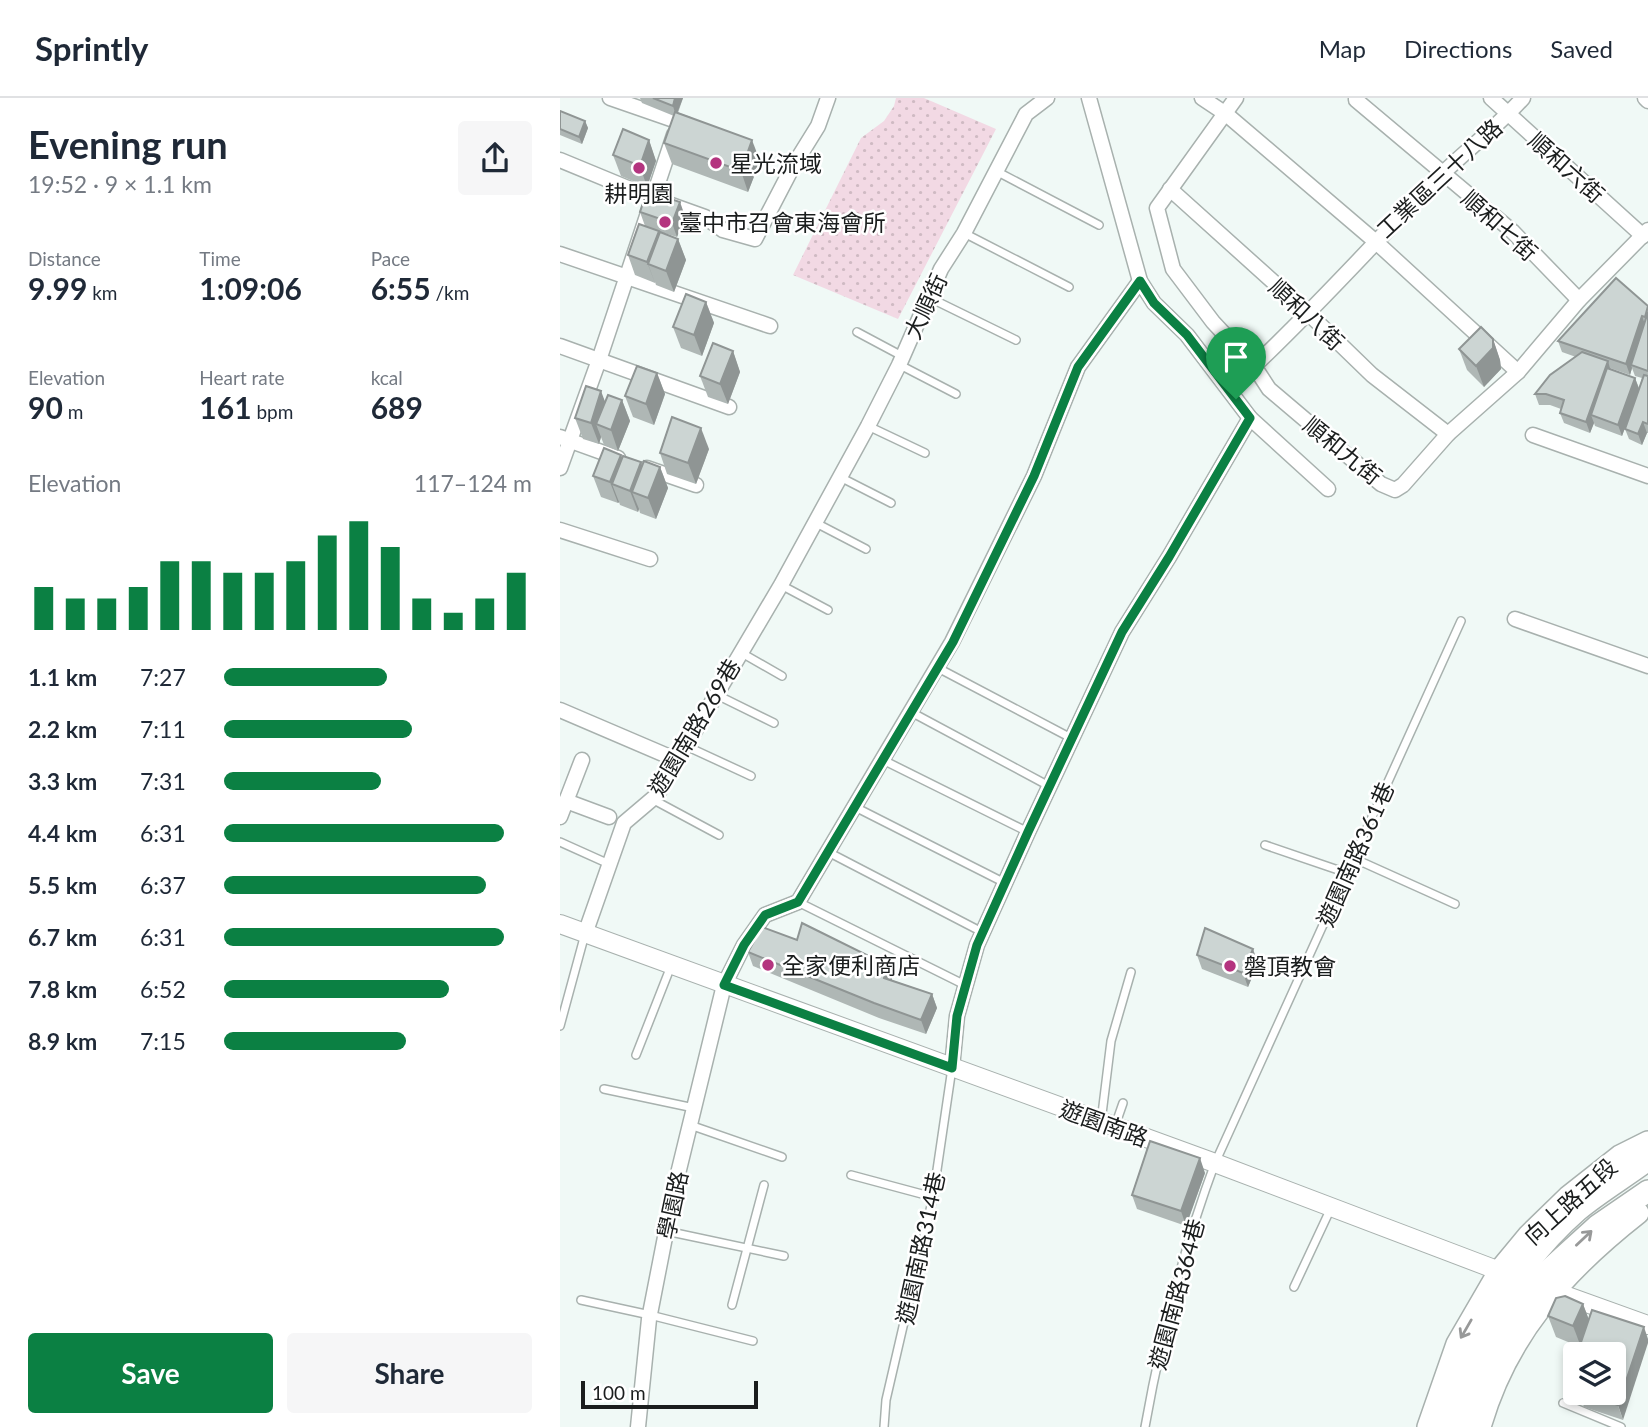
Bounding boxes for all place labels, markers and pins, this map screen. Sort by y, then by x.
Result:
place label: 星光流域 [730,149,822,177]
marker: 星光流域 [708,155,724,171]
marker: 耕明園 [631,160,647,176]
place label: 耕明園 [605,179,674,207]
place label: 臺中市召會東海會所 [679,208,886,236]
marker: 臺中市召會東海會所 [657,214,673,230]
pin [1206,327,1266,399]
place label: 全家便利商店 [782,951,920,979]
place label: 磐頂教會 [1244,952,1336,980]
marker: 全家便利商店 [760,957,776,973]
marker: 磐頂教會 [1222,958,1238,974]

